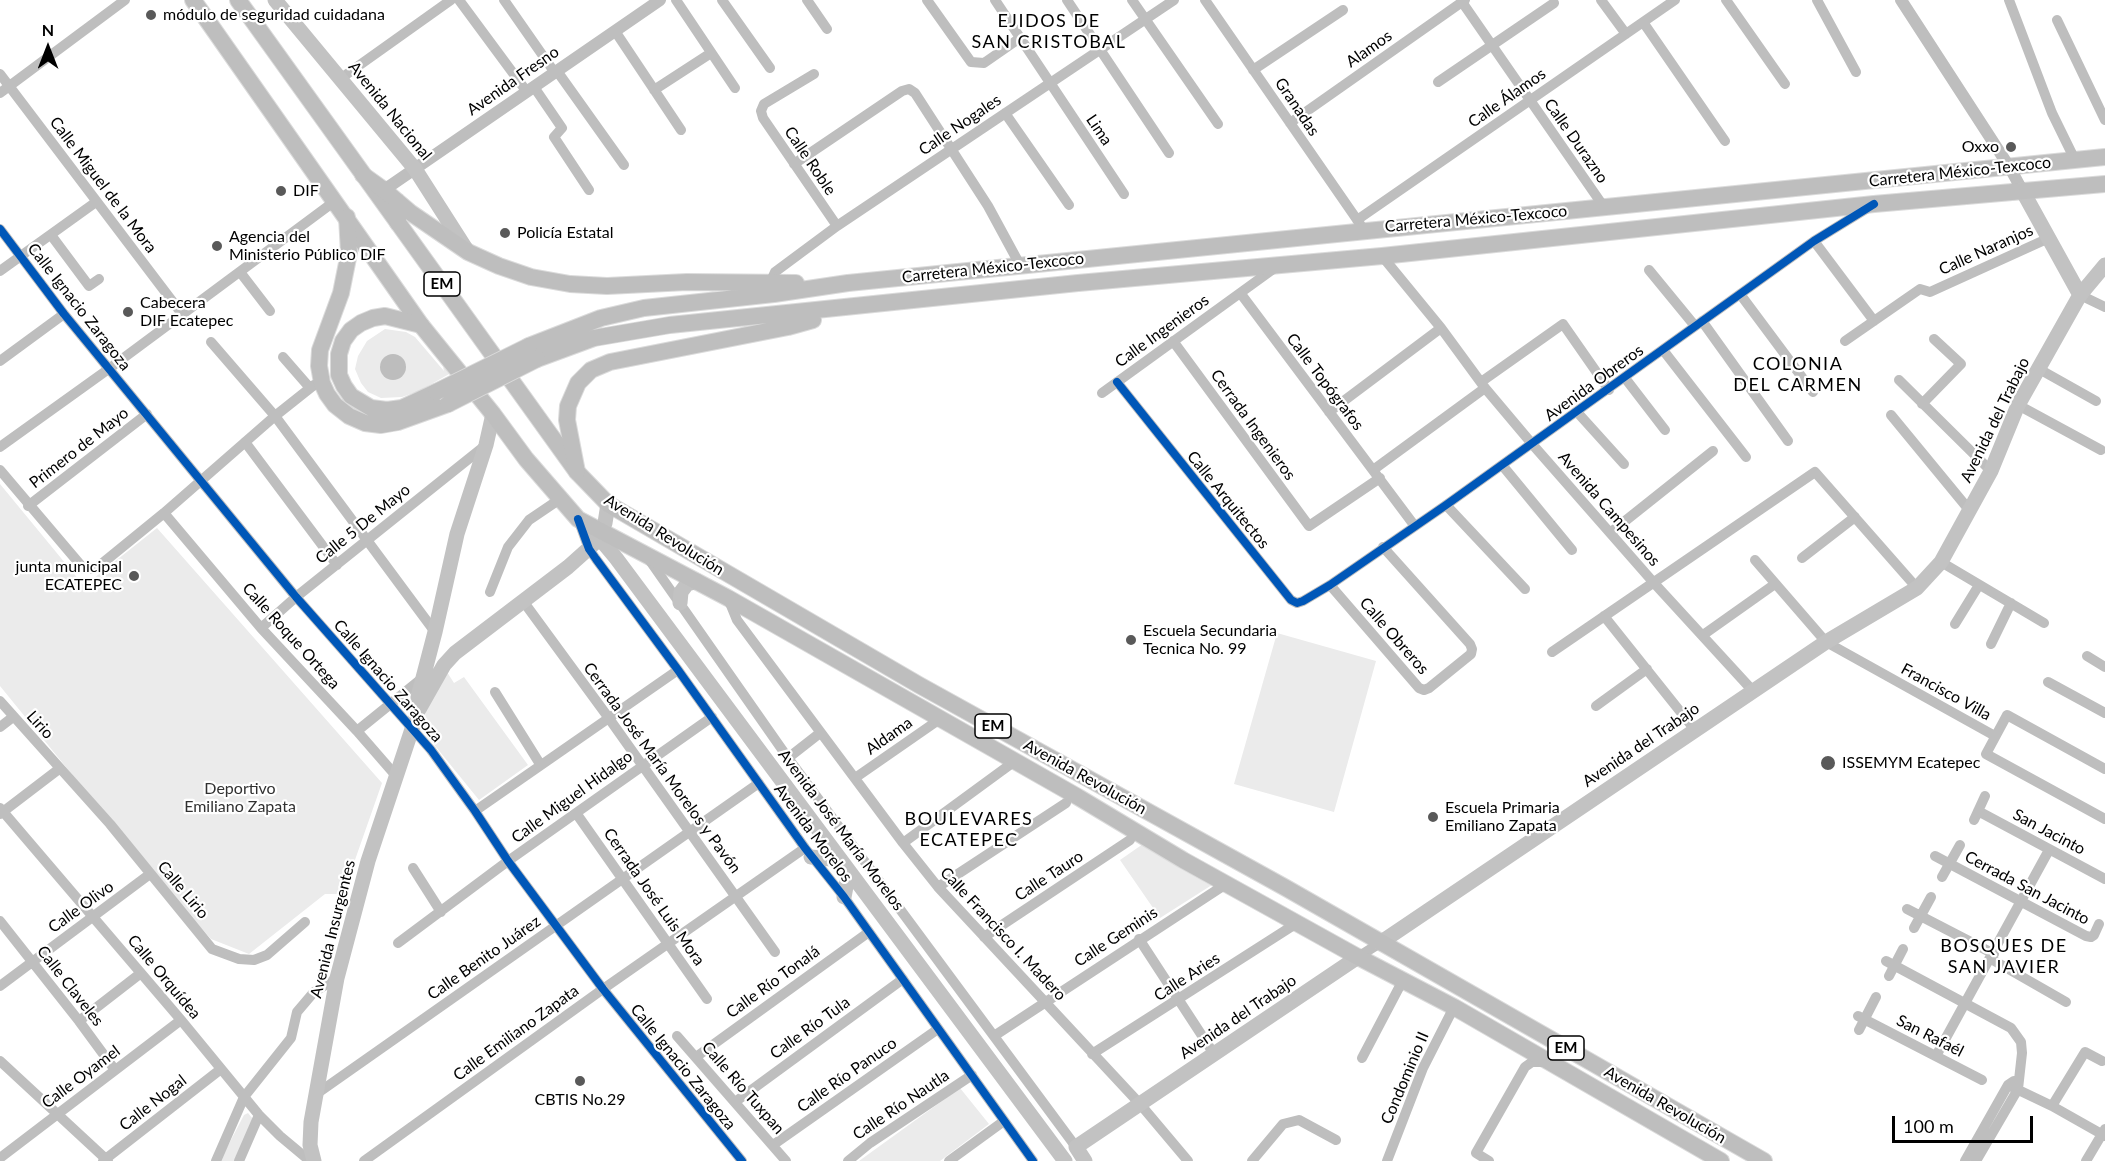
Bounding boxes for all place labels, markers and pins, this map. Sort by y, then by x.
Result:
place label: módulo de seguridad cuidadana [163,5,385,25]
marker: módulo de seguridad cuidadana [144,8,158,22]
place label: Oxxo [1962,137,1999,157]
marker: Oxxo [2004,140,2018,154]
place label: DIF [293,181,319,201]
marker: DIF [274,184,288,198]
place label: Policía Estatal [517,223,613,243]
marker: Policía Estatal [498,226,512,240]
place label: Agencia del Ministerio Público DIF [229,227,386,265]
marker: Agencia del Ministerio Público DIF [210,239,224,253]
place label: Cabecera DIF Ecatepec [140,293,233,331]
marker: Cabecera DIF Ecatepec [121,305,135,319]
place label: junta municipal ECATEPEC [16,557,122,595]
marker: junta municipal ECATEPEC [127,569,141,583]
place label: Escuela Secundaria Tecnica No. 99 [1143,621,1277,659]
marker: Escuela Secundaria Tecnica No. 99 [1124,633,1138,647]
place label: ISSEMYM Ecatepec [1842,753,1980,773]
marker: ISSEMYM Ecatepec [1819,754,1837,772]
place label: Escuela Primaria Emiliano Zapata [1445,798,1560,836]
marker: Escuela Primaria Emiliano Zapata [1426,810,1440,824]
marker: CBTIS No.29 [573,1074,587,1088]
place label: CBTIS No.29 [535,1090,625,1110]

